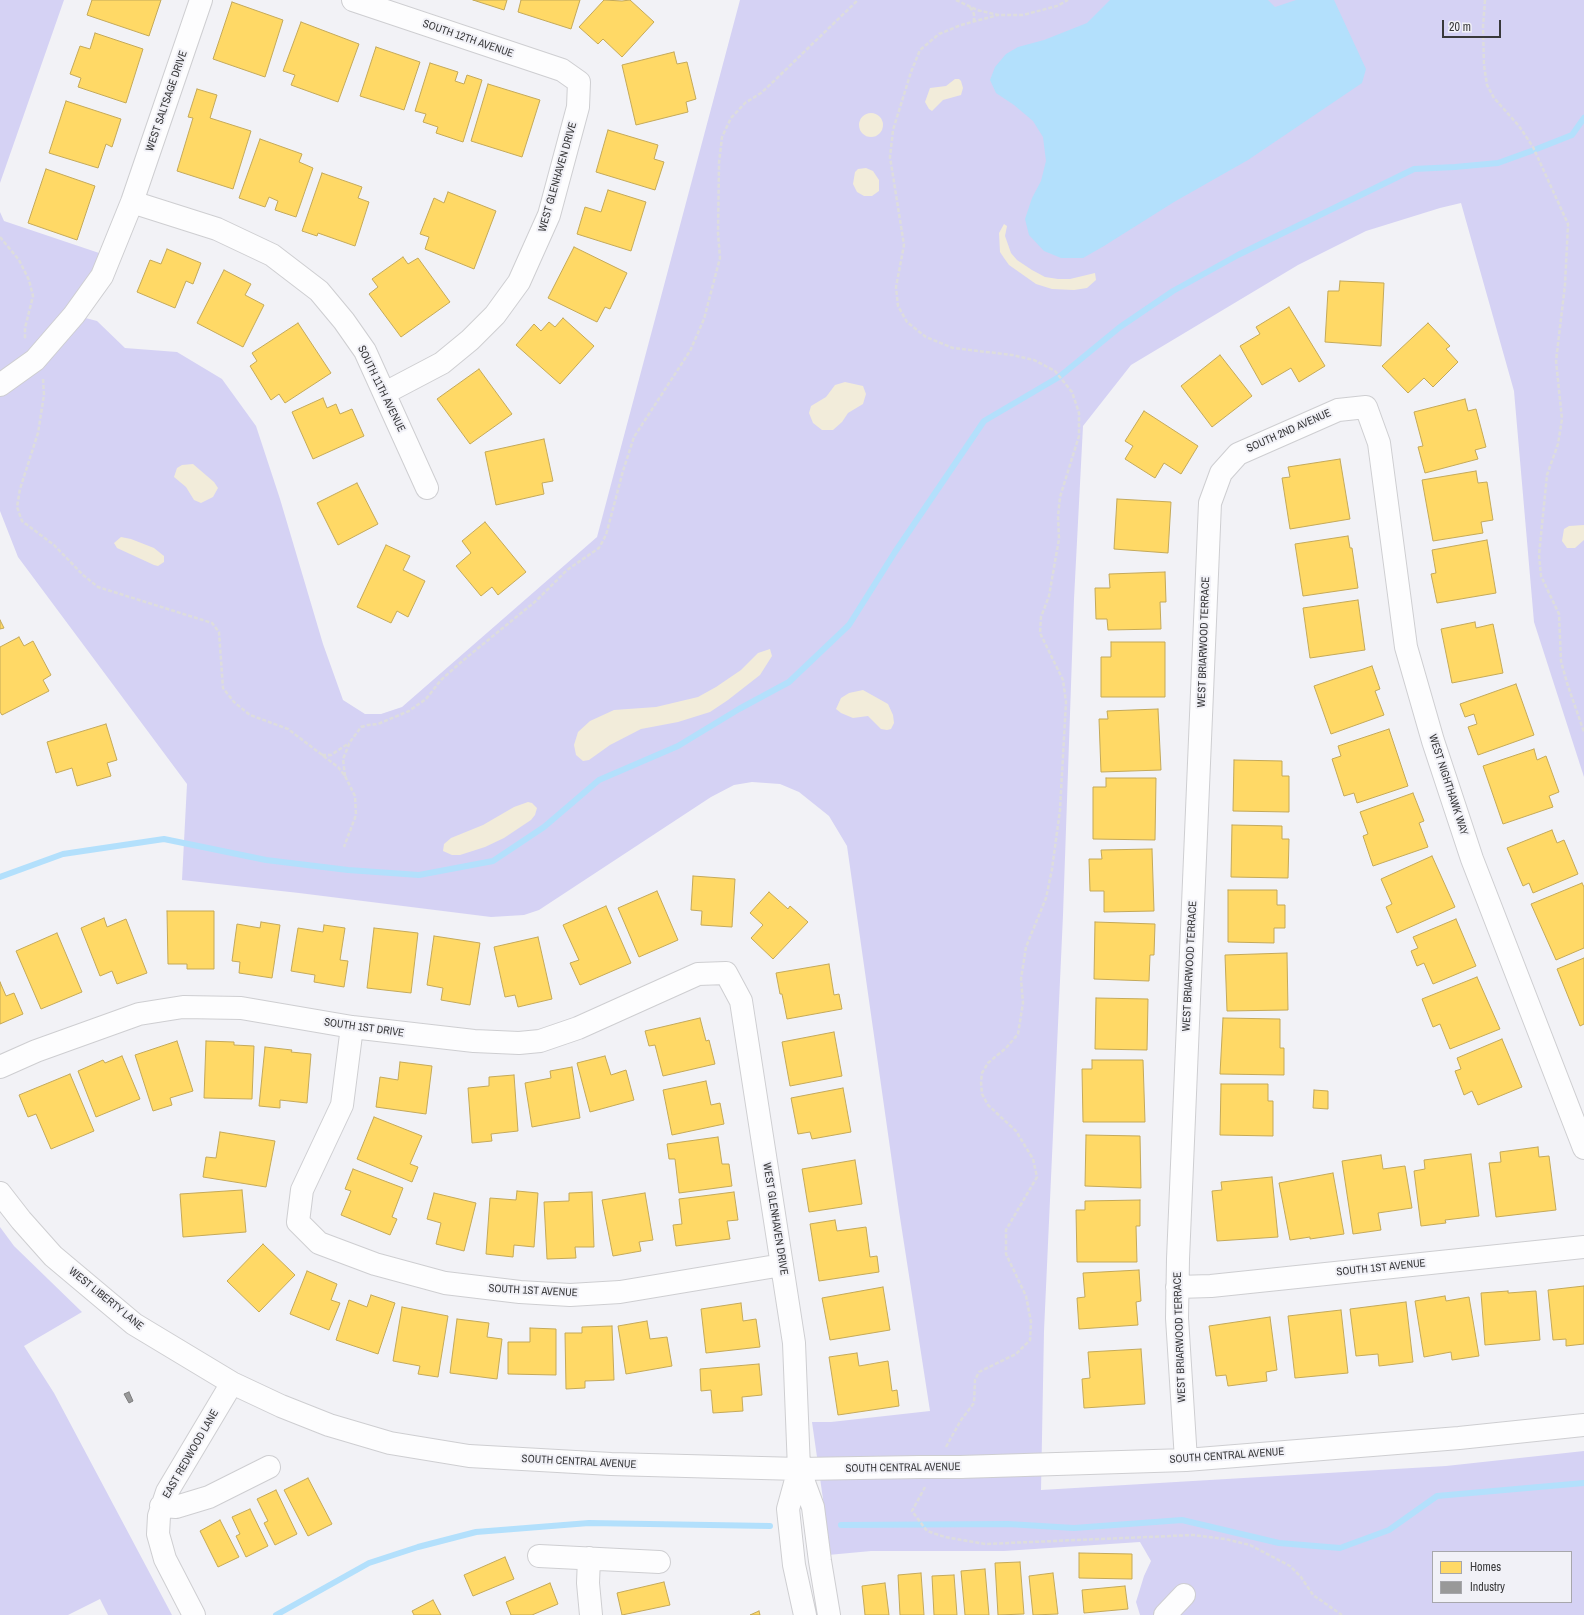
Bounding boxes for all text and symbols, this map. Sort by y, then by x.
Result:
scale bar [1444,12,1503,38]
street label: SOUTH 12TH AVENUE [421,17,515,61]
text: 20 m [1449,19,1471,35]
street label: WEST SALTSAGE DRIVE [144,49,190,153]
street label: WEST GLENHAVEN DRIVE [536,121,580,233]
street label: SOUTH 11TH AVENUE [354,344,408,434]
street label: SOUTH 2ND AVENUE [1245,406,1333,456]
street label: WEST BRIARWOOD TERRACE [1195,576,1213,708]
street label: WEST NIGHTHAWK WAY [1425,733,1471,837]
street label: WEST BRIARWOOD TERRACE [1180,900,1200,1032]
street label: SOUTH 1ST DRIVE [323,1016,405,1040]
street label: WEST GLENHAVEN DRIVE [760,1162,790,1276]
street label: SOUTH 1ST AVENUE [1336,1257,1426,1279]
street label: WEST LIBERTY LANE [66,1265,146,1333]
street label: WEST BRIARWOOD TERRACE [1171,1271,1189,1403]
street label: SOUTH 1ST AVENUE [488,1282,578,1300]
street label: EAST REDWOOD LANE [160,1407,222,1501]
street label: SOUTH CENTRAL AVENUE [1169,1445,1285,1467]
street label: SOUTH CENTRAL AVENUE [521,1452,637,1472]
street label: SOUTH CENTRAL AVENUE [845,1460,961,1476]
legend [1432,1551,1572,1603]
text: Homes [1470,1559,1501,1575]
text: Industry [1470,1579,1505,1595]

